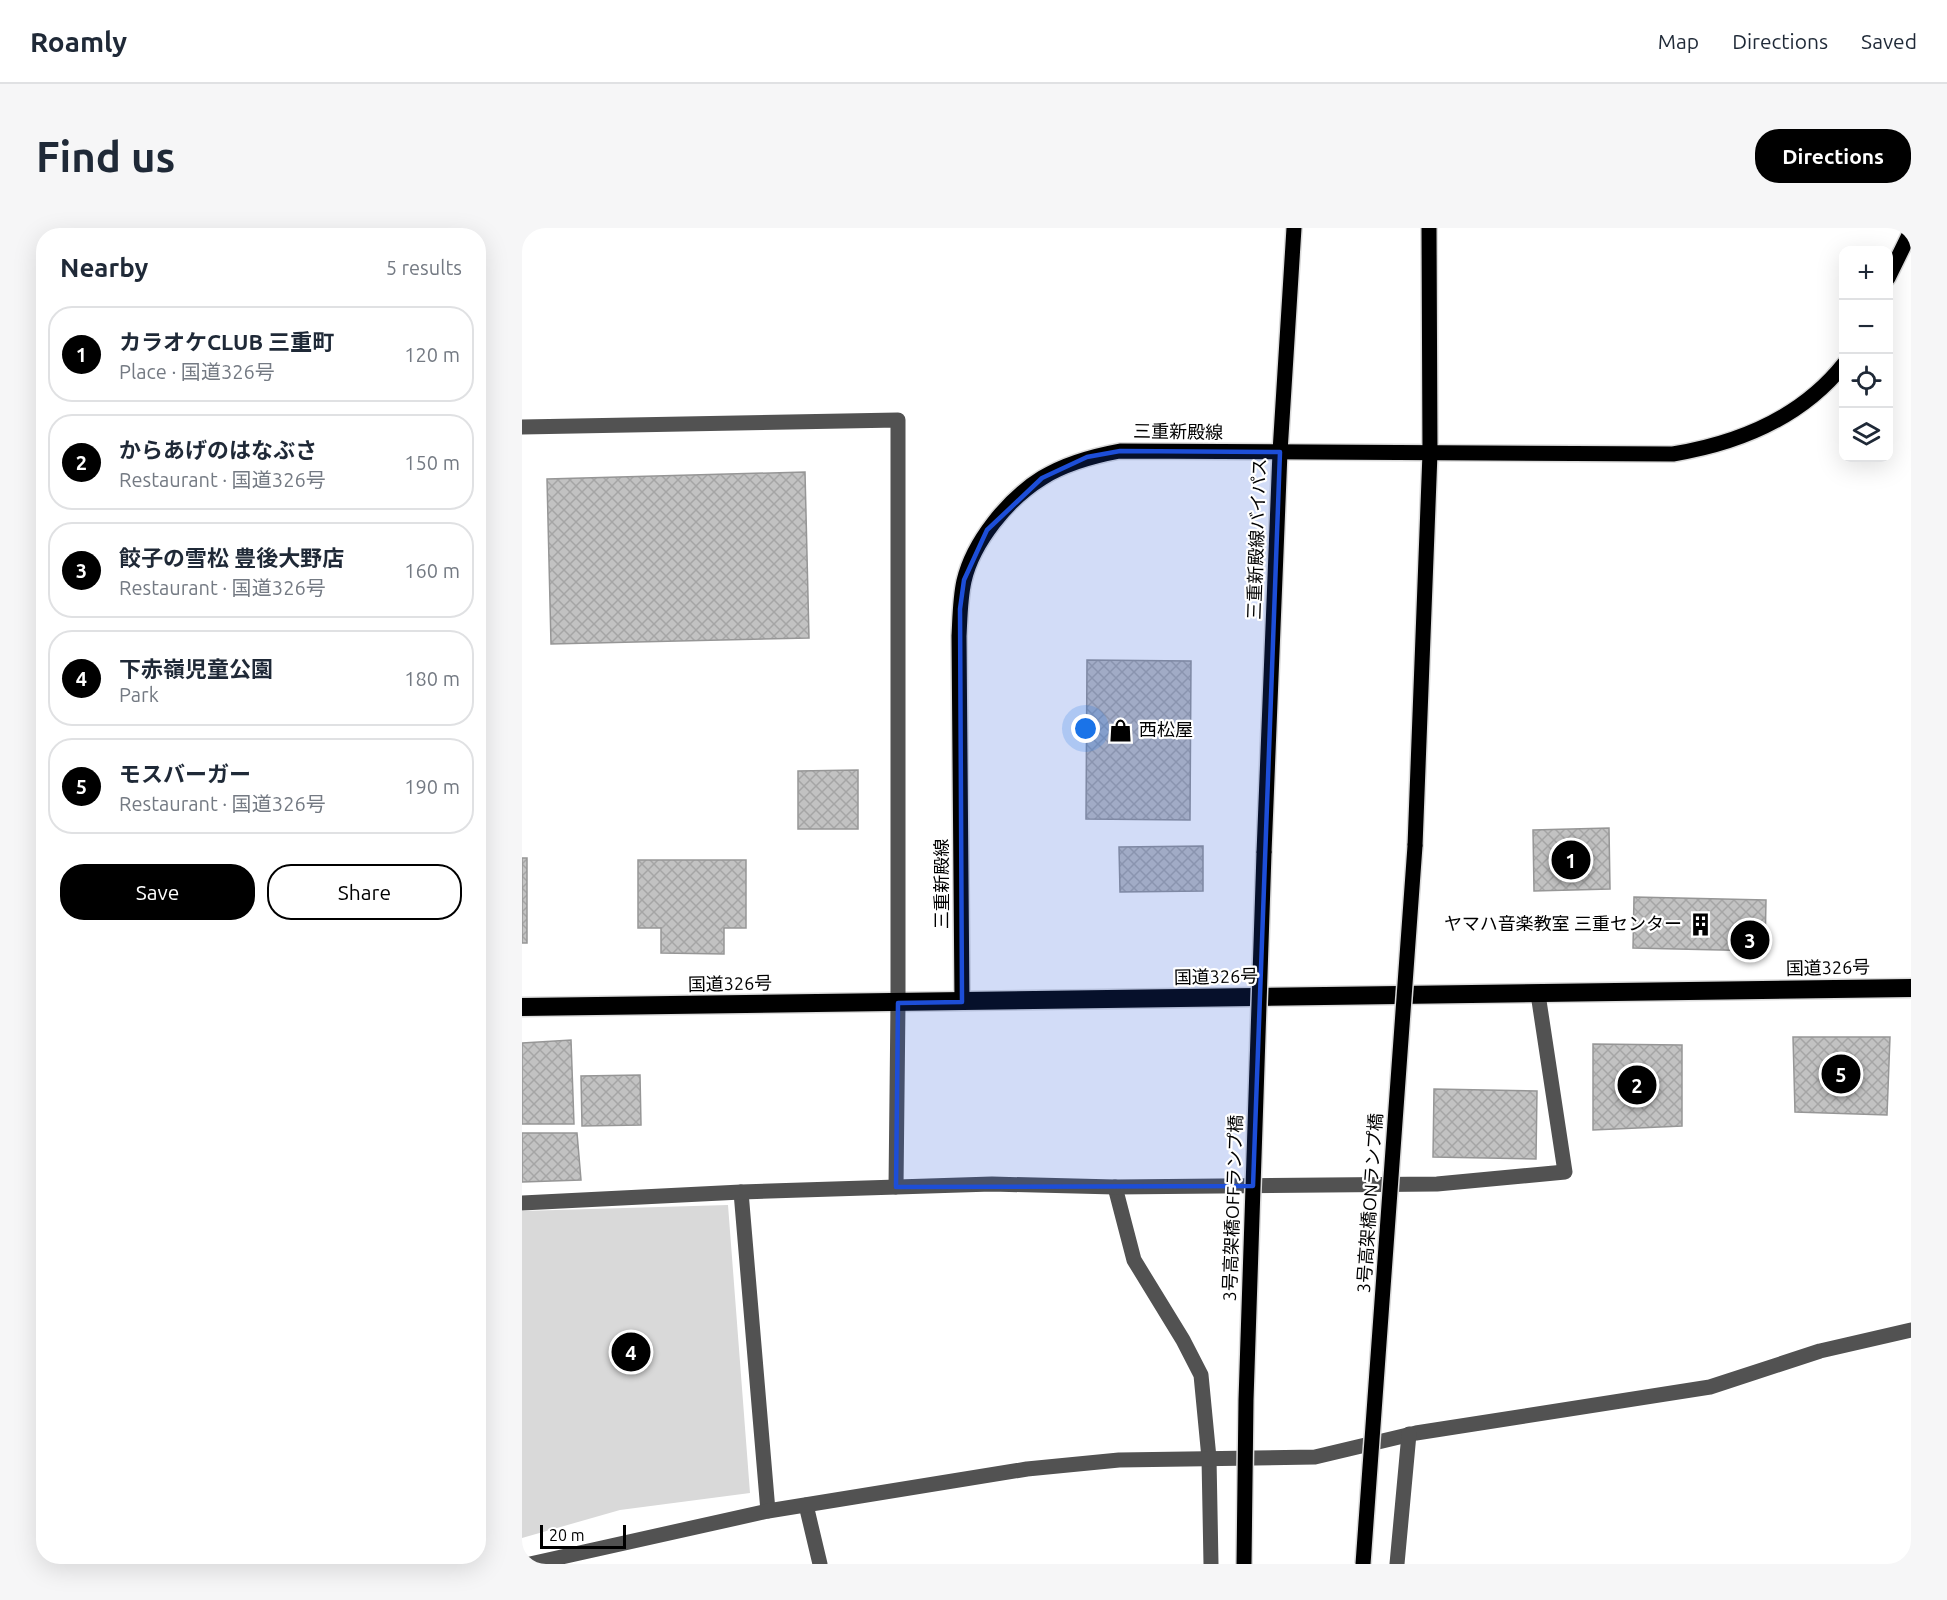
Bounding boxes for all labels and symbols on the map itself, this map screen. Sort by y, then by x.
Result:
street label: 三重新殿線 [1133,420,1223,442]
street label: 三重新殿線バイパス [1243,458,1269,620]
your location [1071,714,1100,743]
shop icon: 西松屋 [1108,717,1134,743]
place label: 西松屋 [1139,719,1193,739]
pin: 1 [1552,838,1590,882]
street label: 三重新殿線 [931,839,951,929]
building icon: ヤマハ音楽教室 三重センター [1687,911,1713,937]
place label: ヤマハ音楽教室 三重センター [1444,913,1682,933]
pin: 3 [1730,918,1770,962]
street label: 国道326号 [1786,956,1870,978]
street label: 国道326号 [1174,965,1258,987]
street label: 国道326号 [688,972,772,994]
pin: 5 [1822,1052,1860,1096]
pin: 2 [1618,1062,1656,1108]
street label: 3号高架橋ONランプ橋 [1353,1112,1385,1294]
street label: 3号高架橋OFFランプ橋 [1219,1114,1245,1302]
pin: 4 [612,1330,650,1374]
scale bar [540,1522,626,1550]

